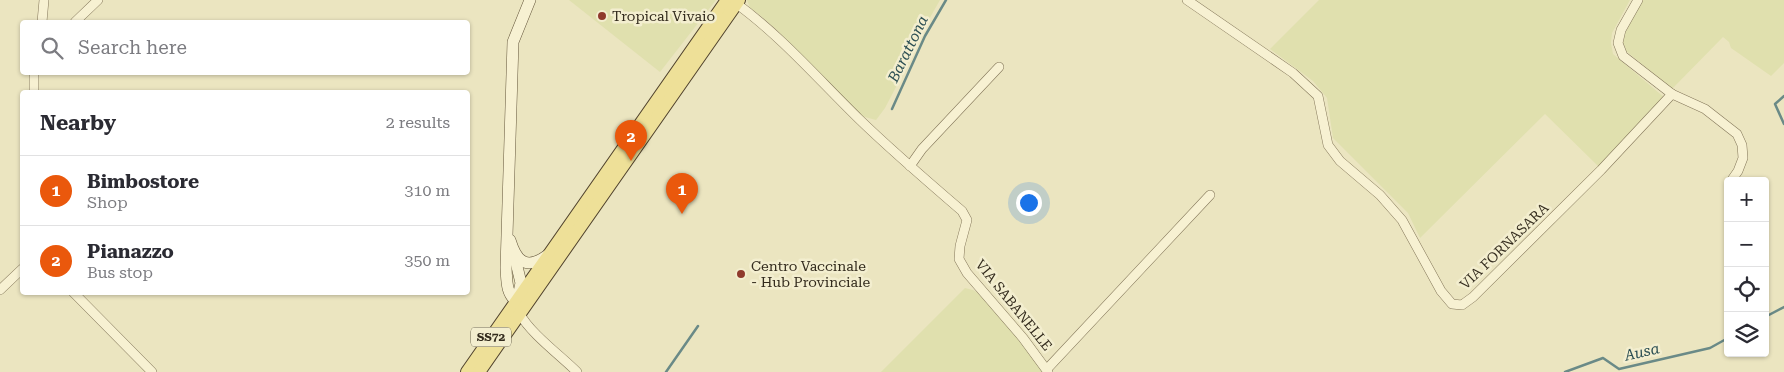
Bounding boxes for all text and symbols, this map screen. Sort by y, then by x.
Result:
place label: Tropical Vivaio [612,8,715,24]
marker: Tropical Vivaio [596,10,608,22]
water label: Barattona [884,13,932,86]
search box [20,20,470,75]
icon: search [38,34,66,62]
text: Search here [78,36,187,59]
text: Nearby [40,111,116,135]
text: 2 results [386,113,450,132]
pin: 2 [615,120,647,161]
text: Bimbostore [87,170,199,193]
pin: 1 [666,173,698,214]
map controls [1724,177,1769,357]
button: + [1724,177,1769,222]
text: 1 [52,181,60,200]
text: 310 m [404,181,450,200]
your location [1016,190,1042,216]
text: Shop [87,193,128,212]
street label: VIA FORNASARA [1456,200,1552,292]
button: − [1724,222,1769,267]
text: Pianazzo [87,240,174,263]
text: 2 [52,251,60,270]
text: 350 m [404,251,450,270]
street label: VIA SABANELLE [972,256,1056,354]
place label: Centro Vaccinale - Hub Provinciale [751,258,870,290]
text: Bus stop [87,263,153,282]
button: locate [1724,267,1769,312]
marker: Centro Vaccinale - Hub Provinciale [735,268,747,280]
button: layers [1724,312,1769,357]
road number: SS72 [471,328,511,347]
water label: Ausa [1622,339,1661,365]

